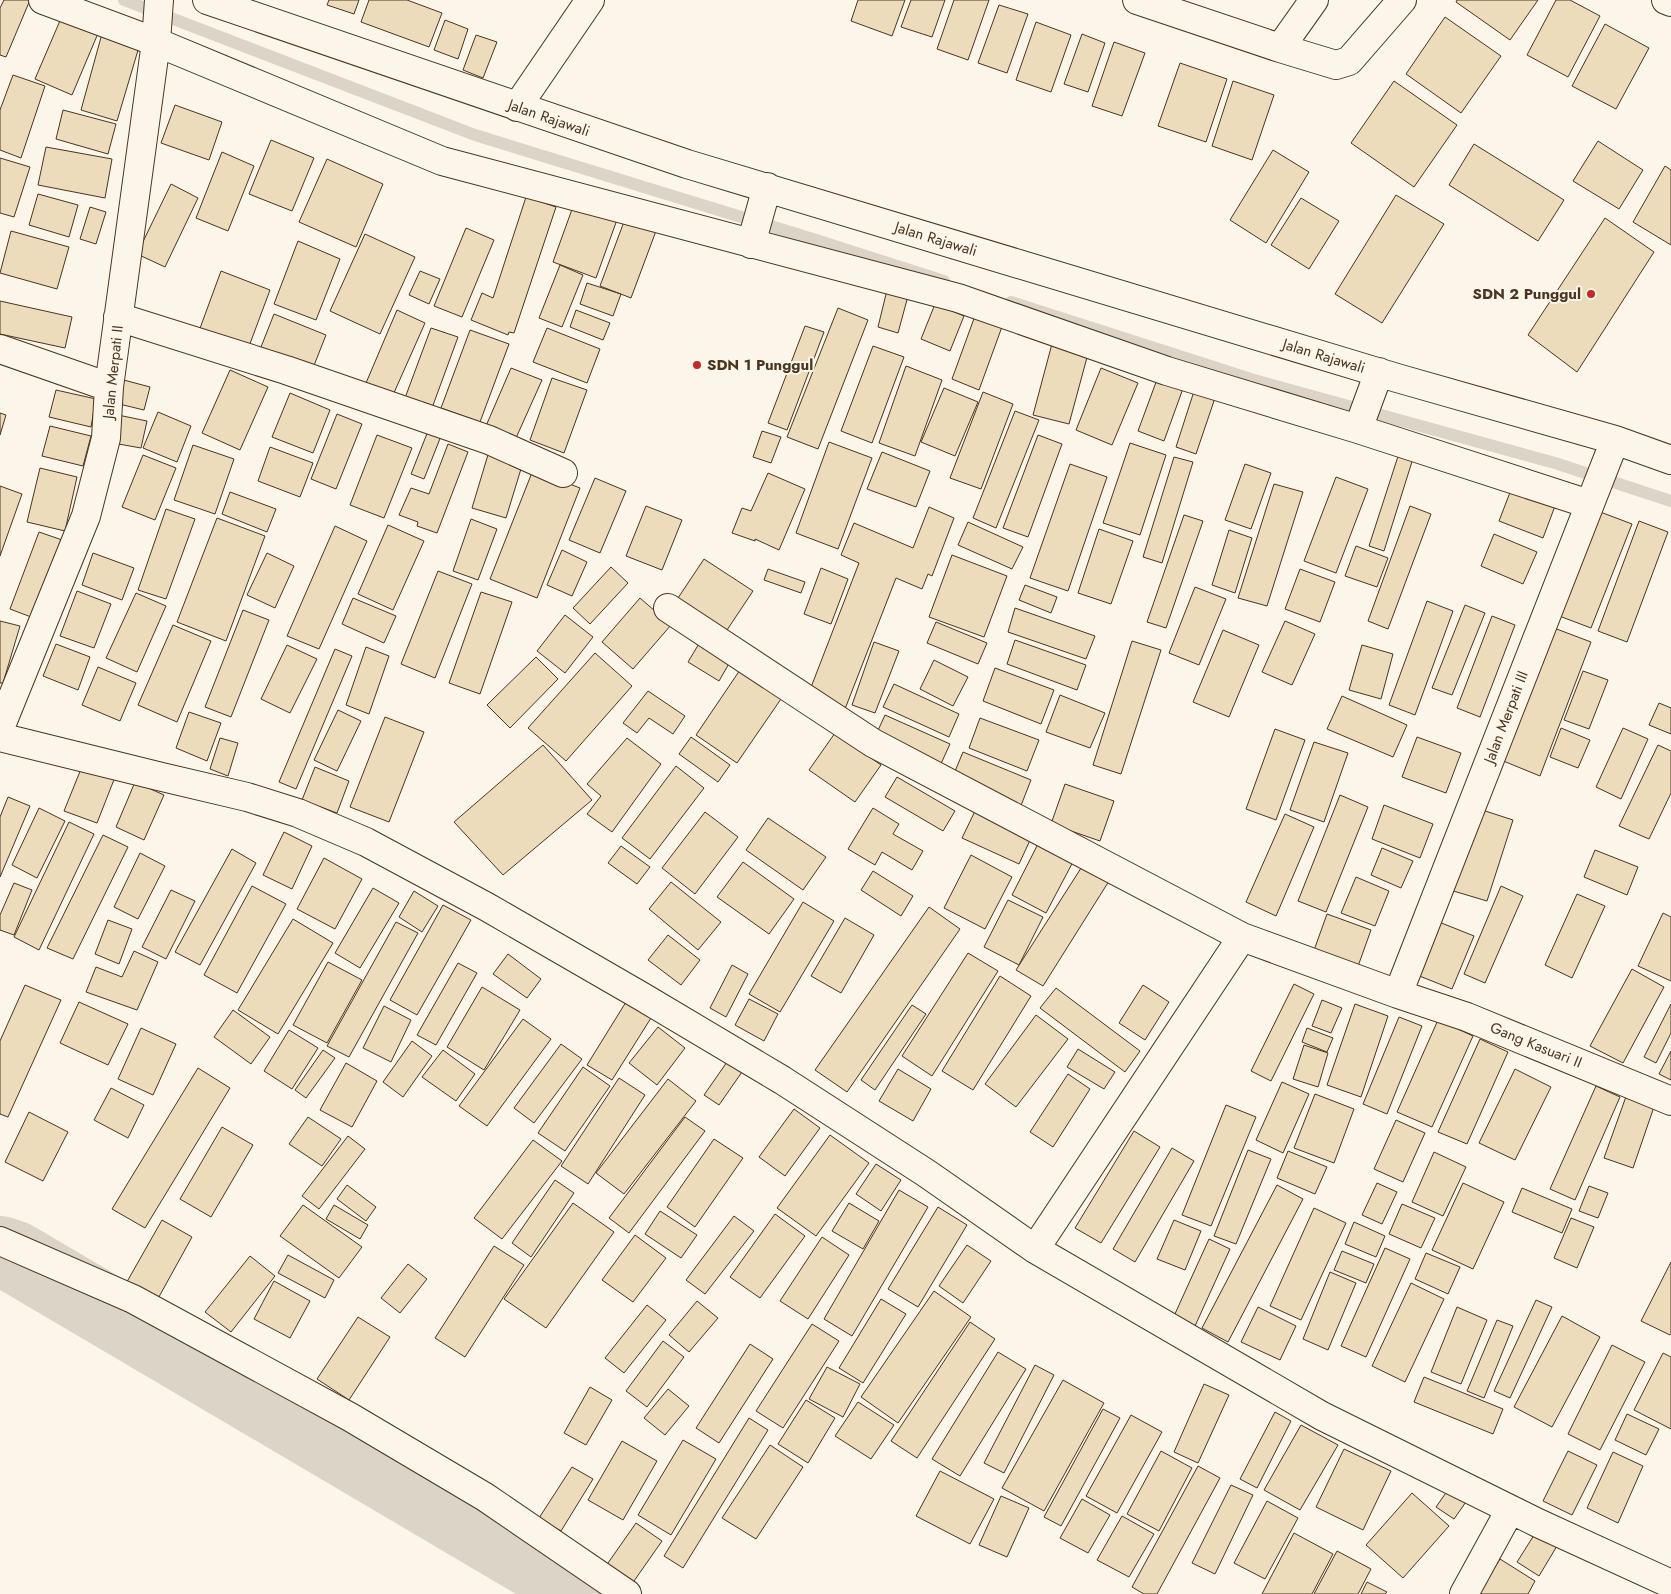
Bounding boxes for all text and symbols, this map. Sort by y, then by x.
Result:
street label: Jalan Rajawali [503,93,593,142]
street label: Jalan Rajawali [890,215,980,262]
place label: SDN 2 Punggul [1473,283,1581,305]
marker: SDN 2 Punggul [1585,288,1597,300]
street label: Jalan Merpati II [97,324,129,422]
street label: Jalan Rajawali [1278,332,1368,379]
place label: SDN 1 Punggul [707,354,813,376]
marker: SDN 1 Punggul [691,359,703,371]
street label: Jalan Merpati III [1478,667,1534,768]
street label: Gang Kasuari II [1487,1017,1585,1073]

